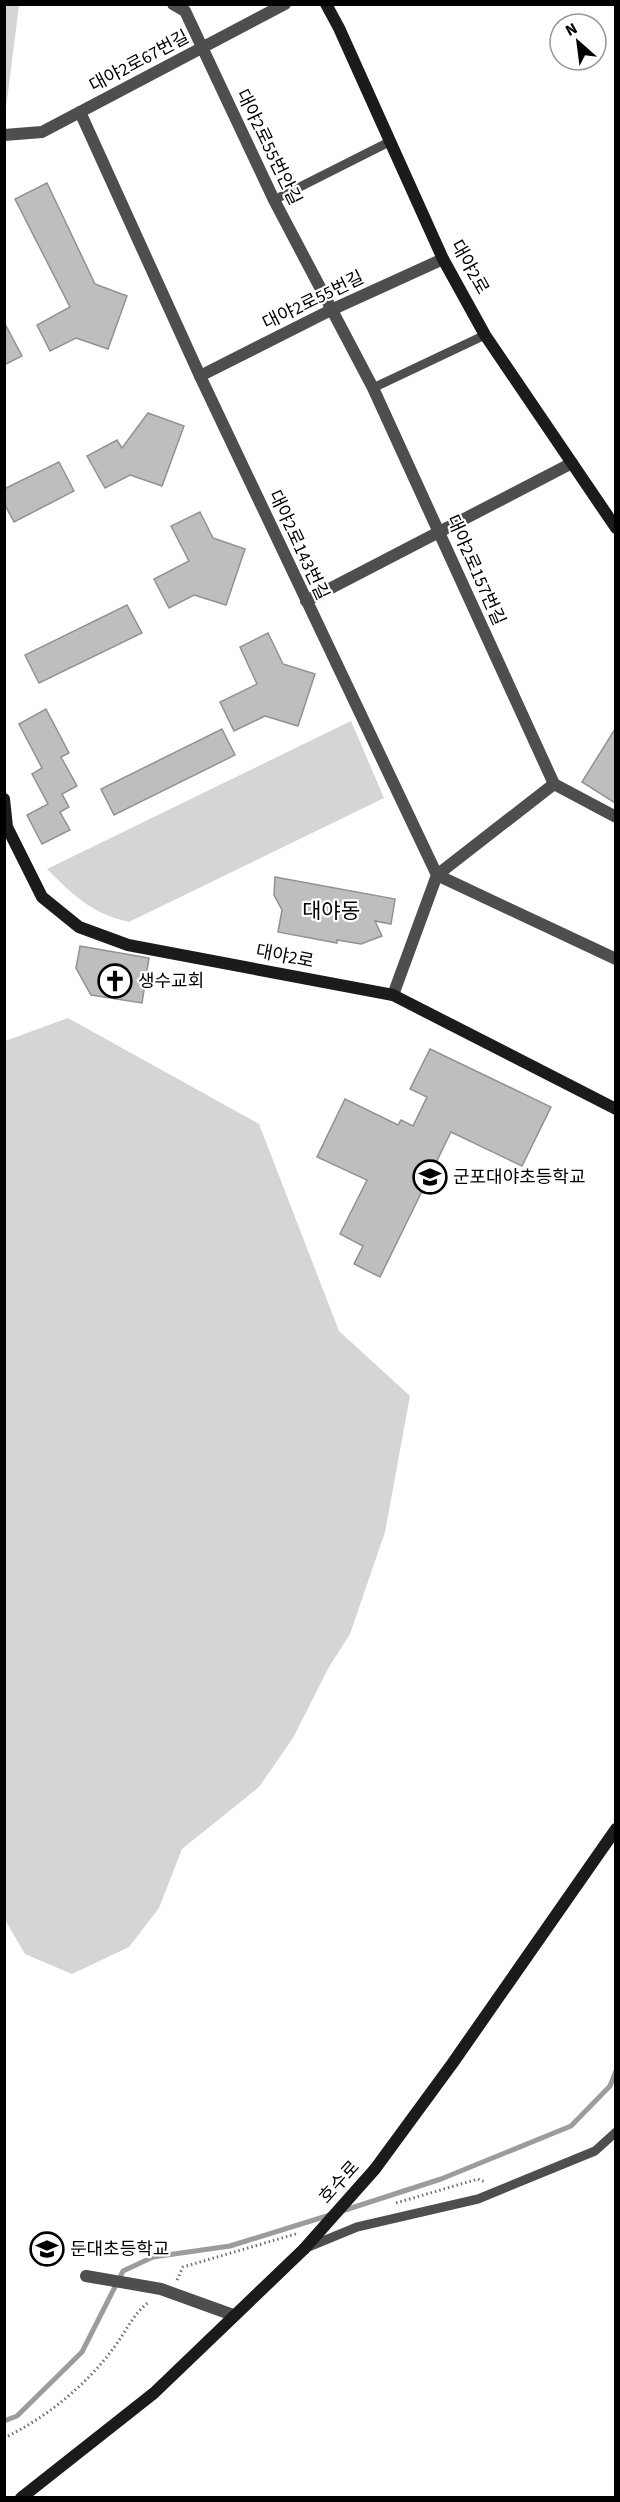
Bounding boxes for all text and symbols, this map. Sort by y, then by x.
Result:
north arrow [548,12,608,72]
text: N [562,17,581,42]
street label: 대야2로67번길 [85,25,194,98]
street label: 대야2로55번안길 [230,85,307,209]
street label: 대야2로 [444,236,495,299]
street label: 대야2로55번길 [258,265,368,336]
street label: 대야2로143번길 [262,486,335,604]
street label: 대야2로157번길 [440,511,511,629]
district label: 대야동 [302,896,360,926]
street label: 대야2로 [254,939,316,974]
church icon: 생수교회 [97,963,133,999]
place label: 생수교회 [138,969,204,994]
school or university icon: 군포대야초등학교 [412,1159,448,1195]
place label: 군포대야초등학교 [453,1165,585,1190]
street label: 호수로 [313,2156,365,2209]
school or university icon: 둔대초등학교 [29,2231,65,2267]
place label: 둔대초등학교 [70,2237,169,2262]

